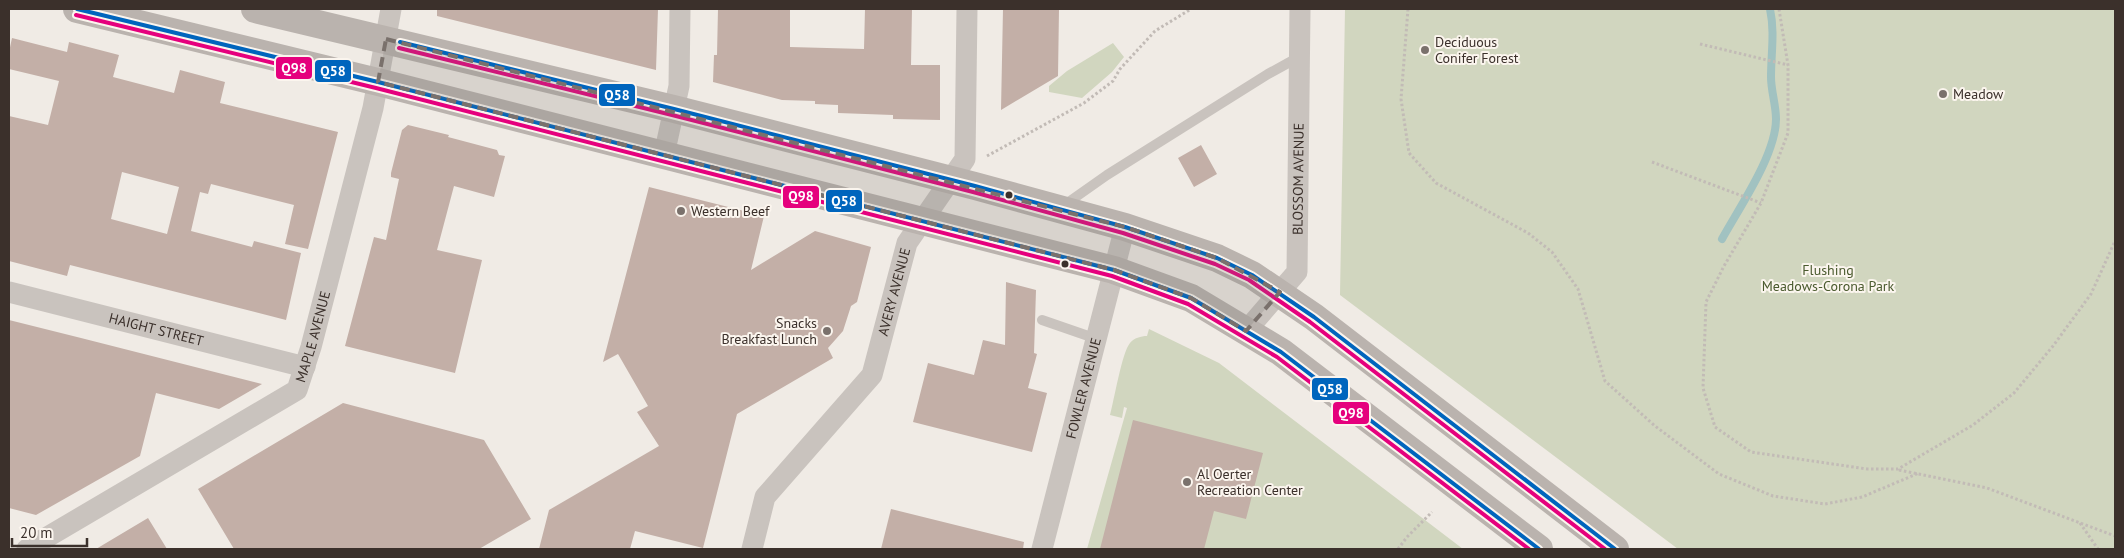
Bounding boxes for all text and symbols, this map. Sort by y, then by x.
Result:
place label: Deciduous Conifer Forest [1435,33,1519,67]
marker: Deciduous Conifer Forest [1419,44,1431,56]
line badge: Q98 [275,56,313,80]
text: Q98 [281,59,307,77]
line badge: Q58 [314,59,352,83]
text: Q58 [320,62,346,80]
line badge: Q58 [598,83,636,107]
place label: Meadow [1953,85,2004,103]
text: Q58 [604,86,630,104]
marker: Meadow [1937,88,1949,100]
street label: BLOSSOM AVENUE [1288,123,1308,235]
line badge: Q98 [782,185,820,209]
text: Q98 [788,187,814,205]
line badge: Q58 [825,189,863,213]
unlabelled marker [1004,190,1014,200]
text: Q58 [831,192,857,210]
place label: Western Beef [691,202,770,220]
marker: Western Beef [675,205,687,217]
street label: AVERY AVENUE [874,246,914,338]
unlabelled marker [1060,259,1070,269]
park label: Flushing Meadows-Corona Park [1762,261,1895,295]
street label: MAPLE AVENUE [291,289,334,385]
street label: HAIGHT STREET [107,309,206,350]
place label: Snacks Breakfast Lunch [721,314,817,348]
marker: Snacks Breakfast Lunch [821,325,833,337]
street label: FOWLER AVENUE [1062,336,1105,441]
line badge: Q58 [1311,377,1349,401]
text: Q58 [1317,380,1343,398]
line badge: Q98 [1332,401,1370,425]
text: Q98 [1338,404,1364,422]
place label: Al Oerter Recreation Center [1197,465,1303,499]
marker: Al Oerter Recreation Center [1181,476,1193,488]
scale bar [12,516,88,548]
text: 20 m [20,523,53,542]

